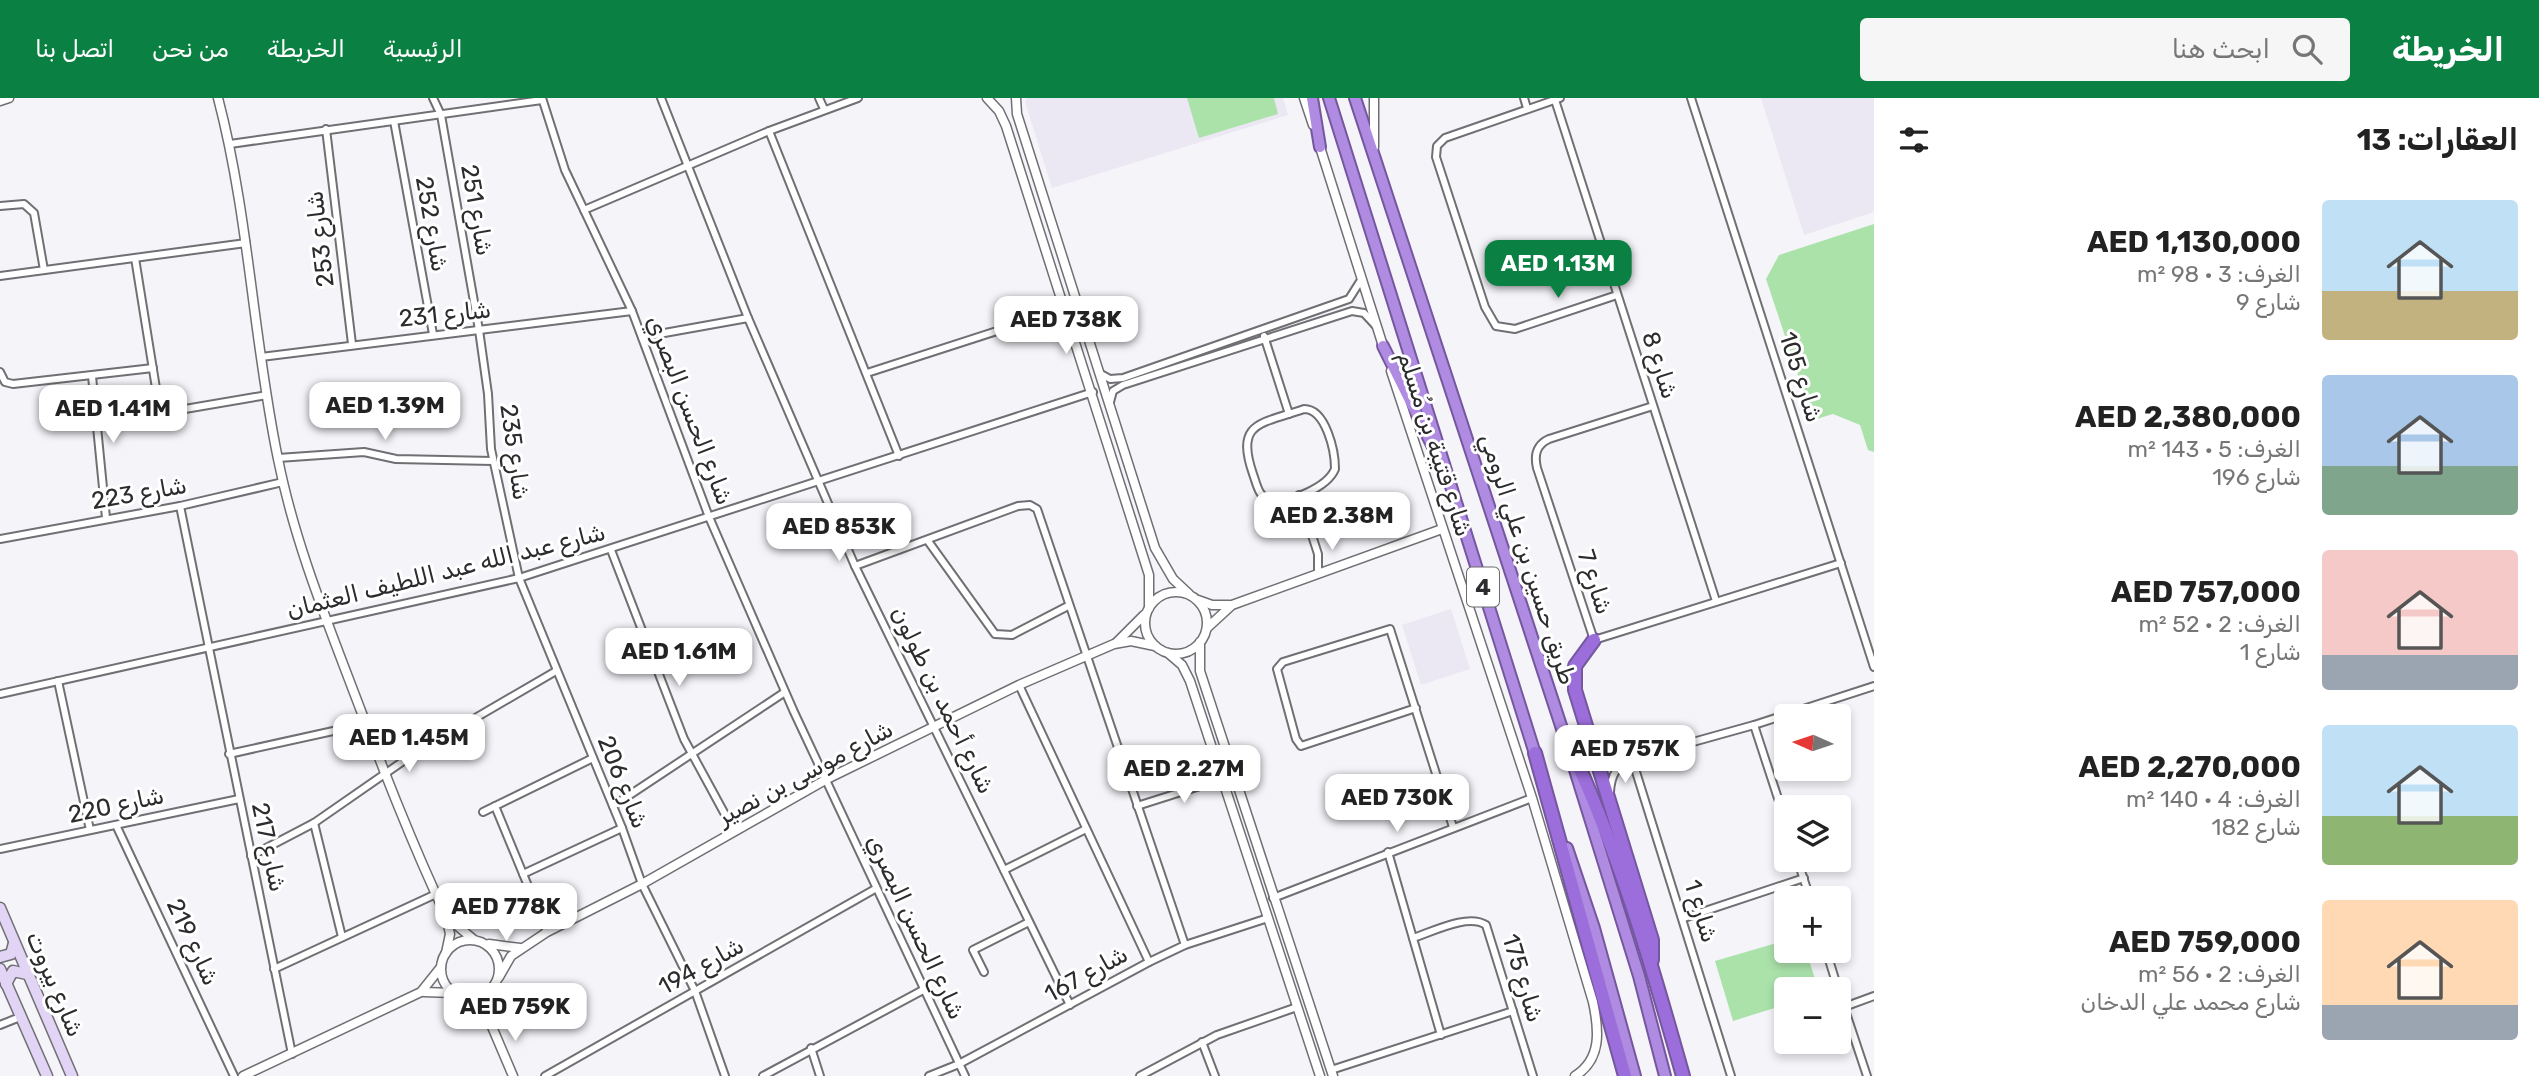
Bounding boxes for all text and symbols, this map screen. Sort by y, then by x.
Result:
search box [1860,18,2350,81]
icon: search [2288,30,2326,68]
text: الخريطة [2392,30,2504,69]
text: ابحث هنا [2172,34,2270,65]
text: اتصل بنا [35,35,114,63]
text: من نحن [152,35,229,63]
text: الخريطة [267,35,345,63]
text: الرئيسية [383,35,463,63]
icon: filters [1895,121,1933,159]
text: العقارات: 13 [2357,122,2518,158]
street label: شارع 251 [453,162,499,258]
street label: شارع 252 [408,174,454,274]
street label: شارع 253 [300,189,342,289]
text: AED 1,130,000 [2087,224,2301,260]
icon: home [2378,228,2462,312]
pin: AED 1.13M [1478,240,1638,300]
text: AED 1.13M [1501,249,1615,277]
text: الغرف: 3 · 98 m² [2137,260,2301,288]
text: شارع 9 [2236,288,2301,316]
street label: شارع 231 [398,295,493,335]
pin: AED 738K [994,296,1138,356]
text: AED 738K [1010,305,1122,333]
street label: شارع الحسن البصري [638,311,739,510]
street label: شارع 8 [1634,328,1684,403]
street label: شارع 105 [1771,328,1829,426]
street label: شارع قتيبة بن مُسلم [1390,348,1478,541]
pin: AED 1.39M [305,382,465,442]
pin: AED 1.41M [33,386,193,445]
text: AED 1.39M [325,391,445,419]
text: AED 1.41M [55,394,171,422]
text: AED 2,380,000 [2075,399,2301,435]
street label: شارع 235 [492,402,536,502]
icon: home [2378,403,2462,487]
street label: طريق حسين بن علي الرومي [1470,430,1582,689]
text: الغرف: 5 · 143 m² [2127,435,2301,463]
text: شارع 196 [2212,463,2301,491]
street label: شارع 223 [89,471,189,517]
pin: AED 2.38M [1252,492,1412,552]
text: AED 2.38M [1270,501,1394,529]
pin: AED 853K [767,504,911,563]
text: AED 853K [782,512,896,540]
street label: شارع عبد الله عبد اللطيف العثمان [284,518,609,626]
street label: شارع 7 [1570,546,1619,618]
road number: 4 [1467,568,1499,607]
text: AED 757,000 [2111,574,2301,610]
icon: home [2378,578,2462,662]
street label: شارع أحمد بن طولون [884,602,1001,799]
text: الغرف: 2 · 52 m² [2138,610,2301,638]
pin: AED 1.61M [599,628,759,688]
text: AED 1.61M [621,637,737,665]
text: شارع 1 [2240,638,2301,666]
north arrow [1774,704,1852,780]
map controls [1774,704,1851,1054]
pin: AED 1.45M [329,714,489,774]
street label: شارع موسى بن نصير [711,715,899,834]
text: AED 1.45M [349,723,469,751]
pin: AED 757K [1553,726,1697,785]
street label: شارع 206 [590,732,654,833]
text: AED 757K [1571,734,1680,762]
pin: AED 2.27M [1104,746,1264,805]
text: AED 2,270,000 [2078,749,2301,785]
icon: home [2378,753,2462,837]
text: AED 2.27M [1123,754,1245,782]
pin: AED 730K [1325,774,1469,834]
street label: شارع 220 [66,781,167,831]
text: AED 730K [1341,783,1453,811]
text: الغرف: 4 · 140 m² [2126,785,2301,813]
button: layers [1774,795,1851,872]
street label: شارع 217 [244,800,292,895]
text: شارع 182 [2212,813,2301,841]
street label: شارع الحسن البصري [858,830,971,1025]
street label: شارع 1 [1676,876,1724,946]
pin: AED 778K [434,884,578,943]
button: + [1774,886,1851,963]
text: AED 778K [451,892,561,920]
street label: شارع 219 [159,894,225,991]
text: AED 759,000 [2109,924,2301,960]
street label: شارع بيروت [18,927,90,1042]
icon: home [2378,928,2462,1012]
street label: شارع 194 [653,931,749,1003]
street label: شارع 175 [1494,931,1550,1026]
street label: شارع 167 [1040,940,1133,1010]
text: الغرف: 2 · 56 m² [2138,960,2301,988]
button: − [1774,977,1851,1054]
pin: AED 759K [443,984,587,1043]
text: شارع محمد علي الدخان [2081,988,2301,1016]
text: AED 759K [460,992,570,1020]

